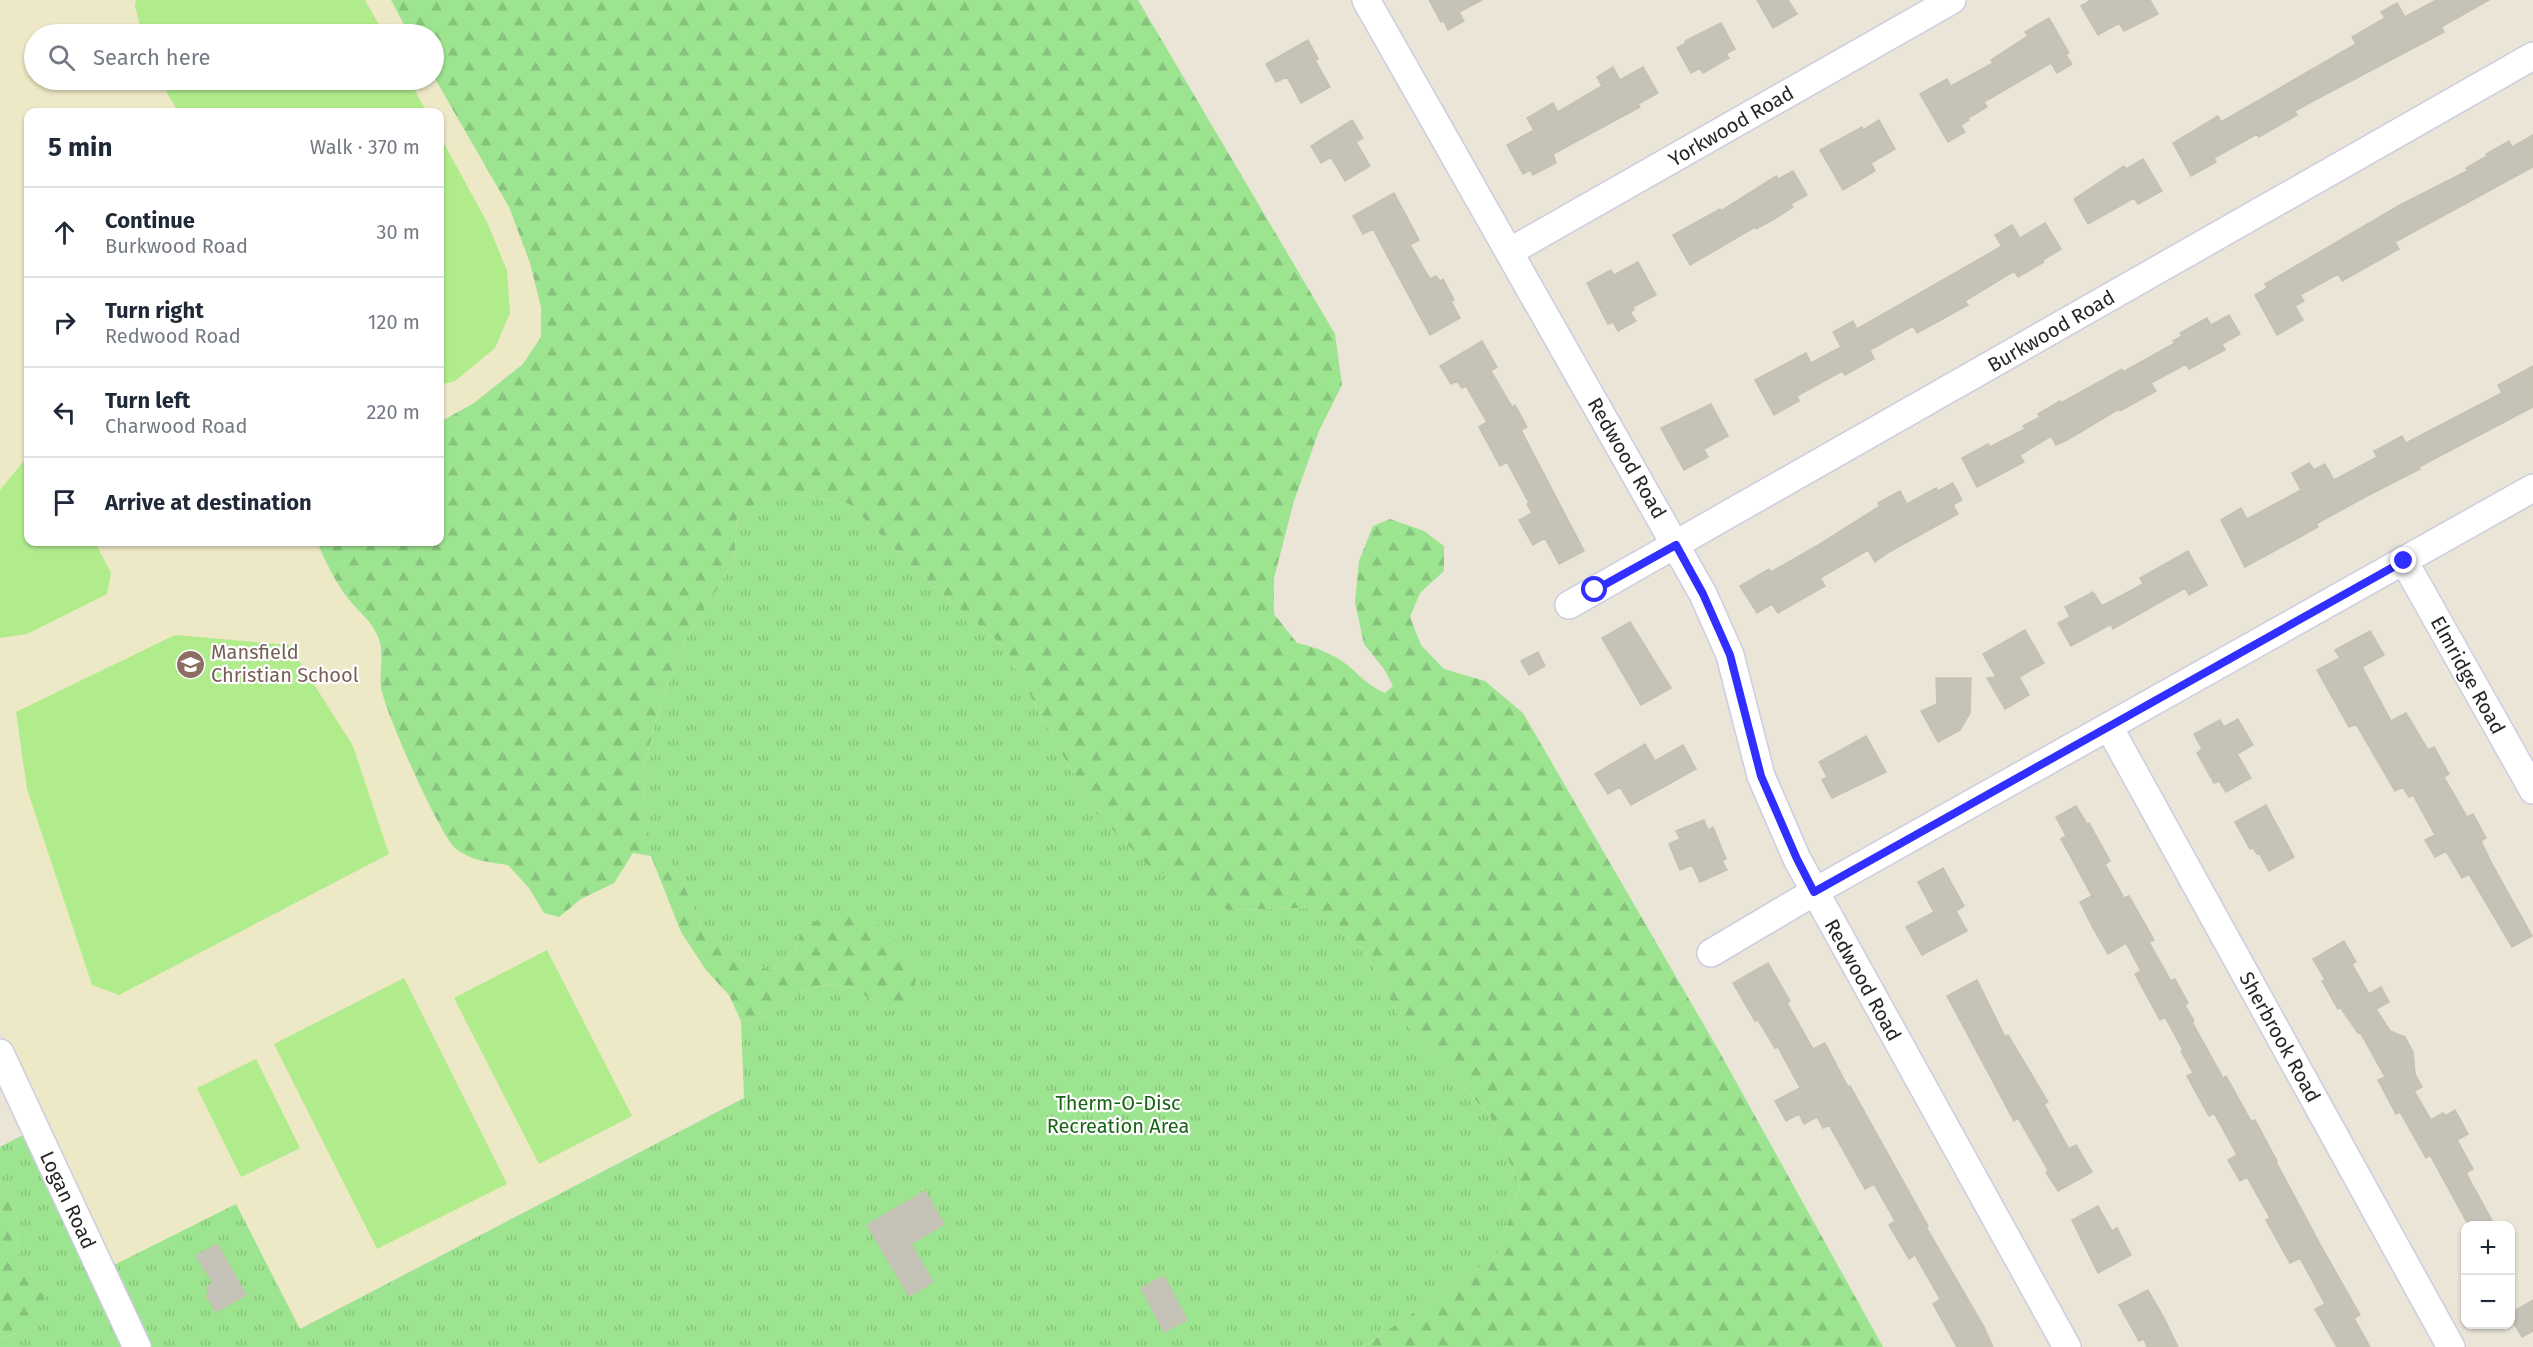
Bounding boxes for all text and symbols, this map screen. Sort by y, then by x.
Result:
search box [24,24,444,90]
icon: search [45,41,78,74]
text: Search here [93,44,211,71]
street label: Yorkwood Road [1664,80,1798,172]
text: 5 min [48,132,112,163]
text: Walk · 370 m [310,135,420,159]
text: Continue [105,207,195,234]
icon: ahead [48,216,81,249]
text: 30 m [376,220,420,244]
text: Burkwood Road [105,234,248,258]
street label: Burkwood Road [1983,285,2119,377]
text: Turn right [105,297,204,324]
icon: right [48,306,81,339]
text: 120 m [368,310,420,334]
text: Redwood Road [105,324,241,348]
text: Turn left [105,387,190,414]
street label: Redwood Road [1583,393,1671,523]
icon: left [48,396,81,429]
text: 220 m [367,400,420,424]
text: Charwood Road [105,414,247,438]
icon: arrive [48,486,81,519]
text: Arrive at destination [105,489,312,516]
route end [2390,547,2416,573]
route start [1581,576,1607,602]
street label: Elmridge Road [2426,612,2510,738]
place label: Mansfield Christian School [211,640,359,687]
school or university icon: Mansfield Christian School [174,648,206,680]
street label: Redwood Road [1820,915,1906,1045]
street label: Sherbrook Road [2234,968,2326,1106]
park label: Therm-O-Disc Recreation Area [1047,1091,1189,1138]
street label: Logan Road [35,1147,101,1253]
map controls [2461,1221,2515,1329]
button: + [2461,1221,2515,1275]
button: − [2461,1275,2515,1329]

